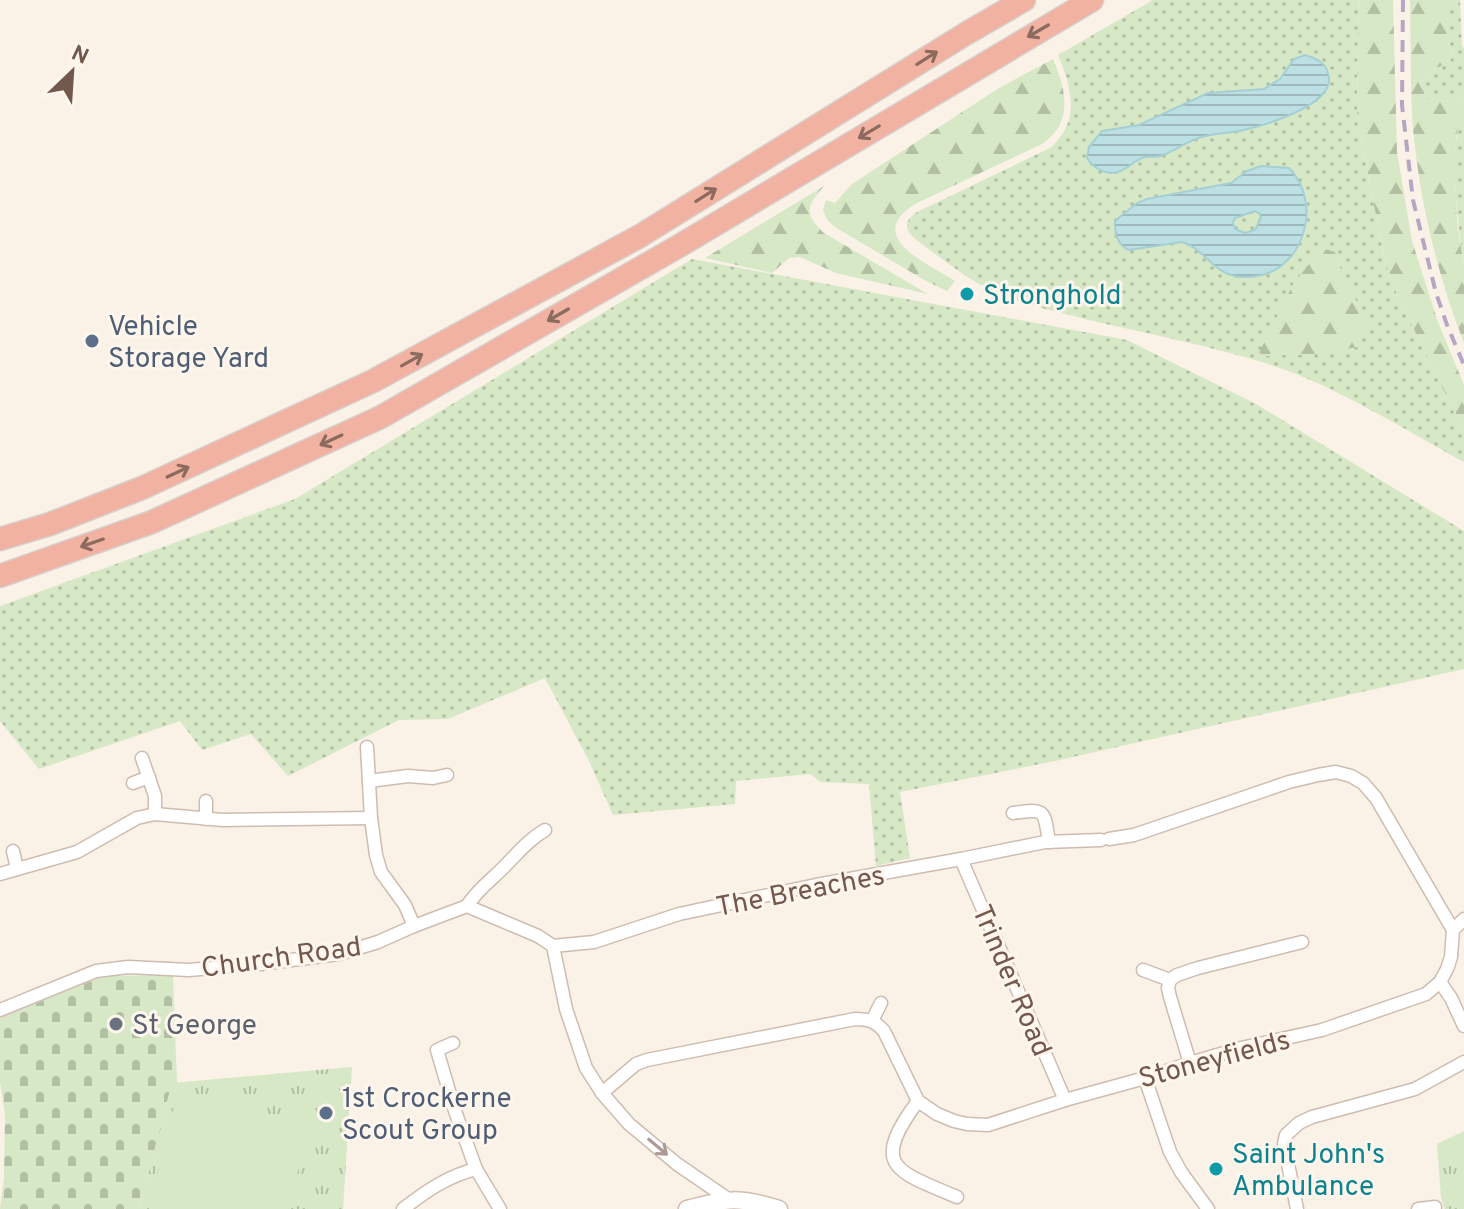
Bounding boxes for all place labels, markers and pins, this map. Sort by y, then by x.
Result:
place label: Stronghold [983,279,1121,315]
marker: Stronghold [958,285,976,303]
place label: Vehicle Storage Yard [108,310,269,378]
marker: Vehicle Storage Yard [83,332,101,350]
place label: St George [132,1009,257,1045]
marker: St George [107,1015,125,1033]
place label: 1st Crockerne Scout Group [342,1082,512,1150]
marker: 1st Crockerne Scout Group [317,1104,335,1122]
place label: Saint John's Ambulance [1232,1138,1385,1206]
marker: Saint John's Ambulance [1207,1160,1225,1178]

